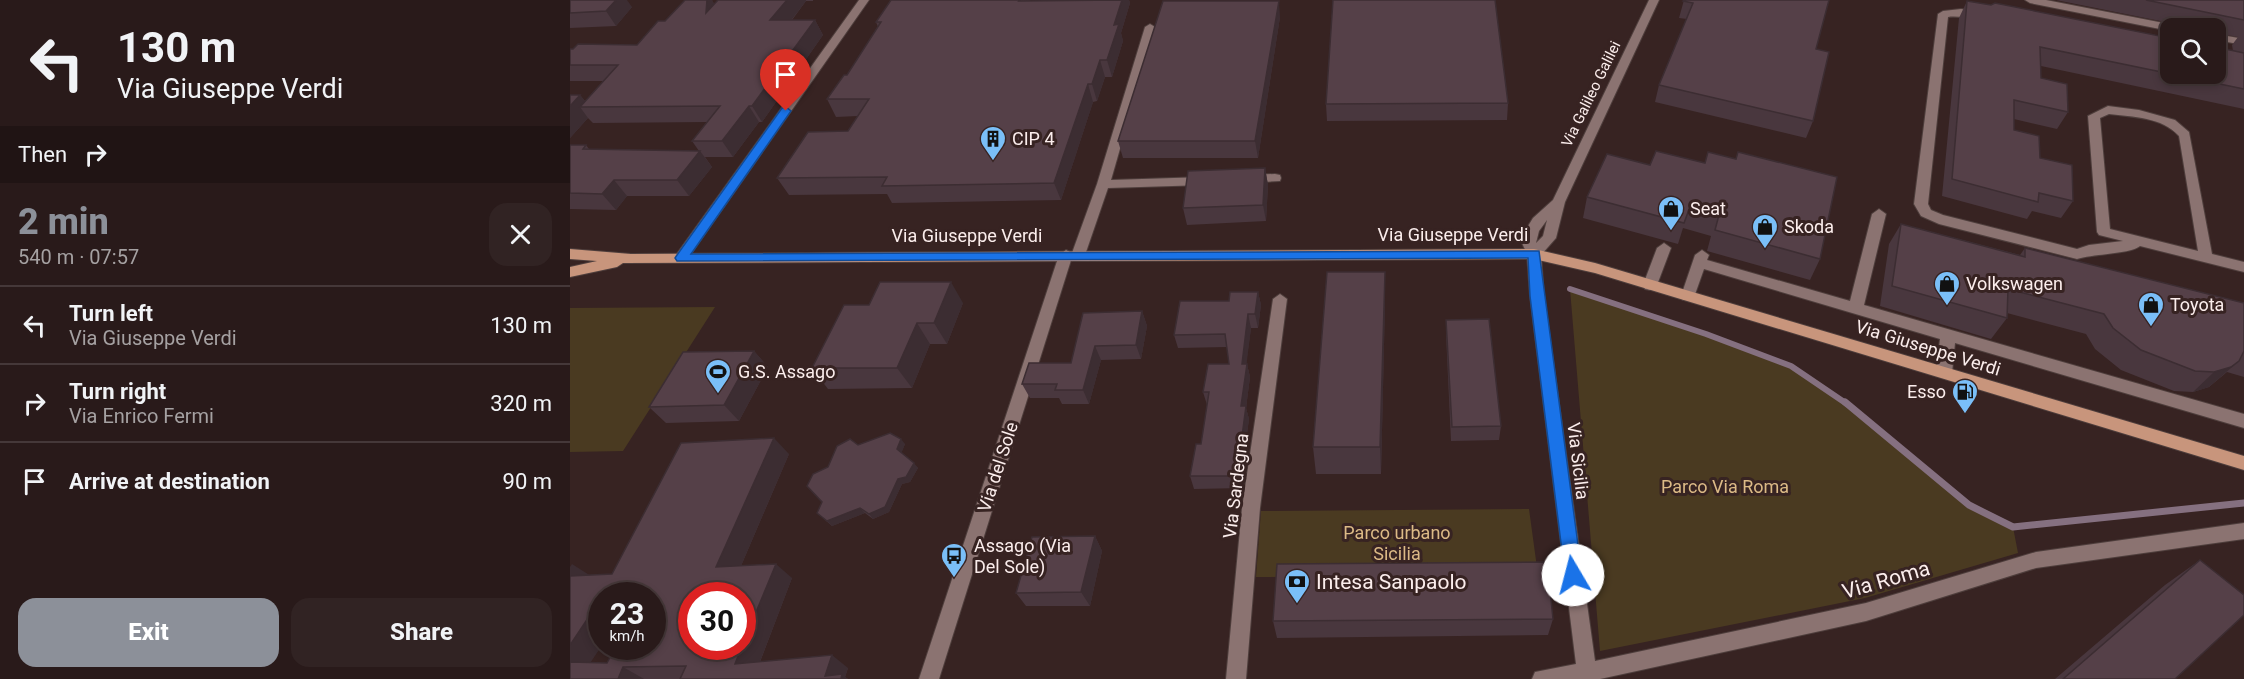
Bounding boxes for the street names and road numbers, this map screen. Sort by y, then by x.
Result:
street label: Via Galileo Galilei [1558,38,1624,150]
street label: Via Giuseppe Verdi [1378,224,1528,245]
street label: Via Giuseppe Verdi [892,225,1042,246]
street label: Via Giuseppe Verdi [1853,315,2003,380]
street label: Via del Sole [973,419,1022,515]
street label: Via Sicilia [1563,421,1594,501]
street label: Via Sardegna [1219,432,1252,540]
street label: Via Roma [1839,556,1933,604]

